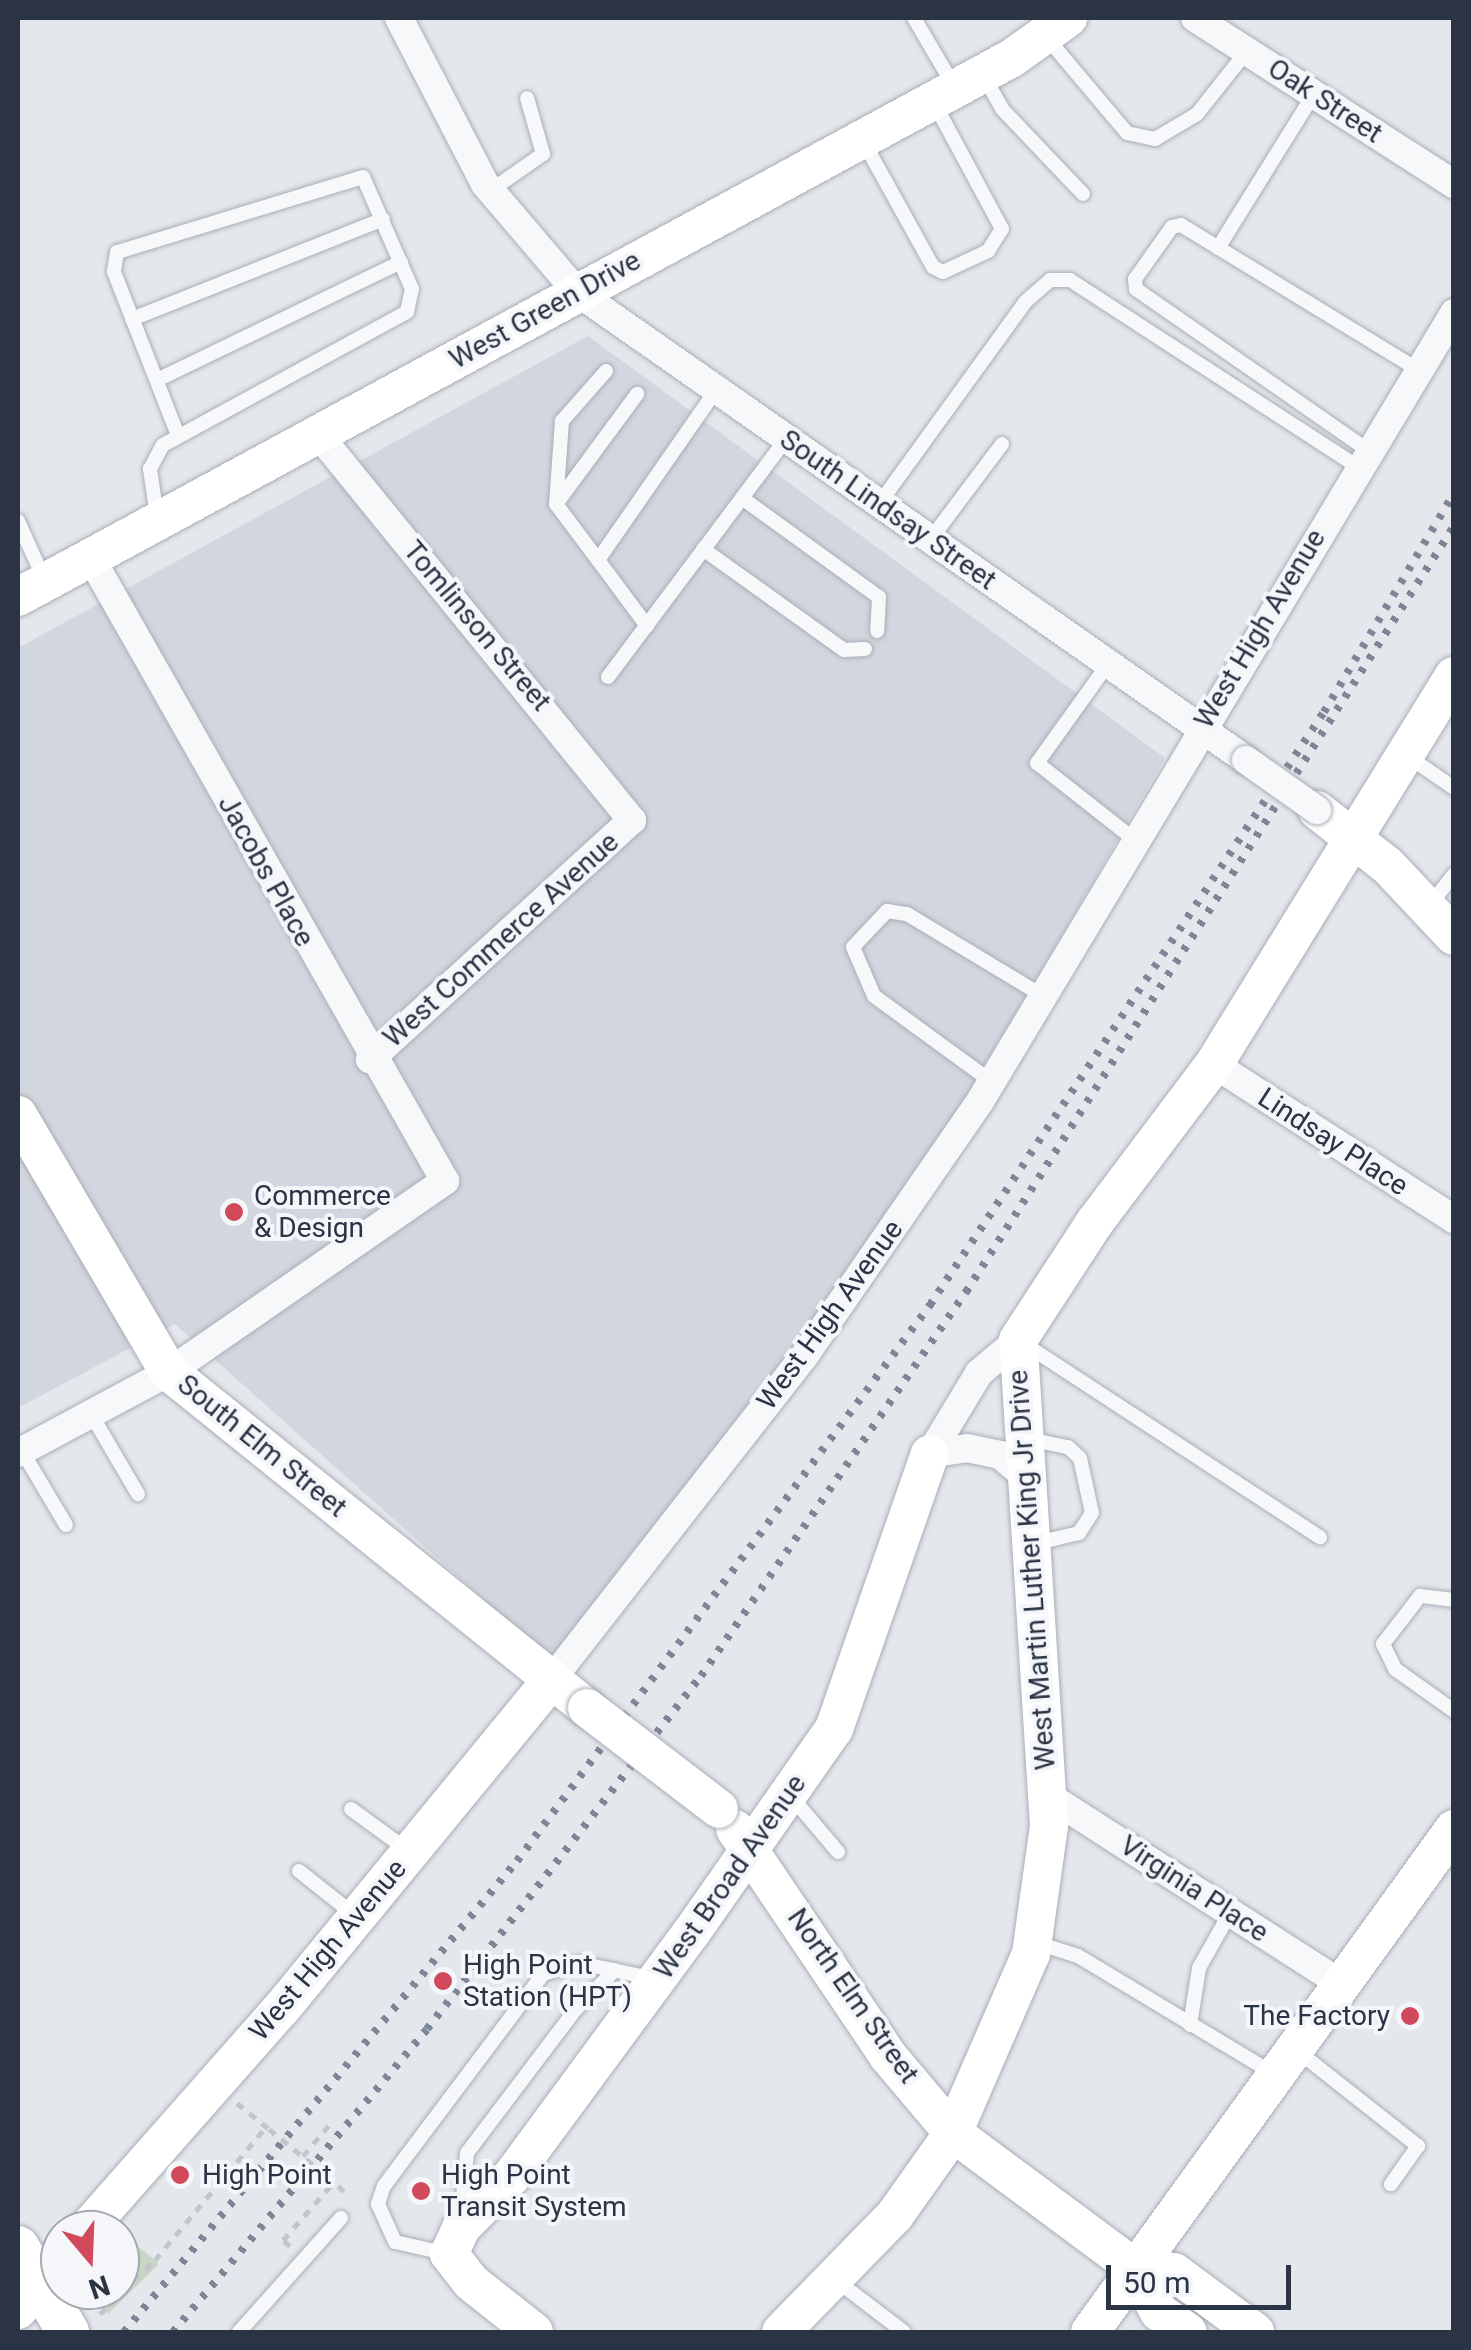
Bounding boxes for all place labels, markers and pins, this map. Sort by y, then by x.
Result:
place label: Commerce & Design [254,1179,391,1245]
marker: Commerce & Design [223,1201,245,1223]
place label: High Point Station (HPT) [463,1948,632,2014]
marker: High Point Station (HPT) [432,1970,454,1992]
place label: The Factory [1243,1999,1390,2033]
marker: The Factory [1399,2005,1421,2027]
place label: High Point [202,2158,332,2192]
place label: High Point Transit System [441,2158,627,2224]
marker: High Point [167,2162,193,2188]
marker: High Point Transit System [410,2180,432,2202]

